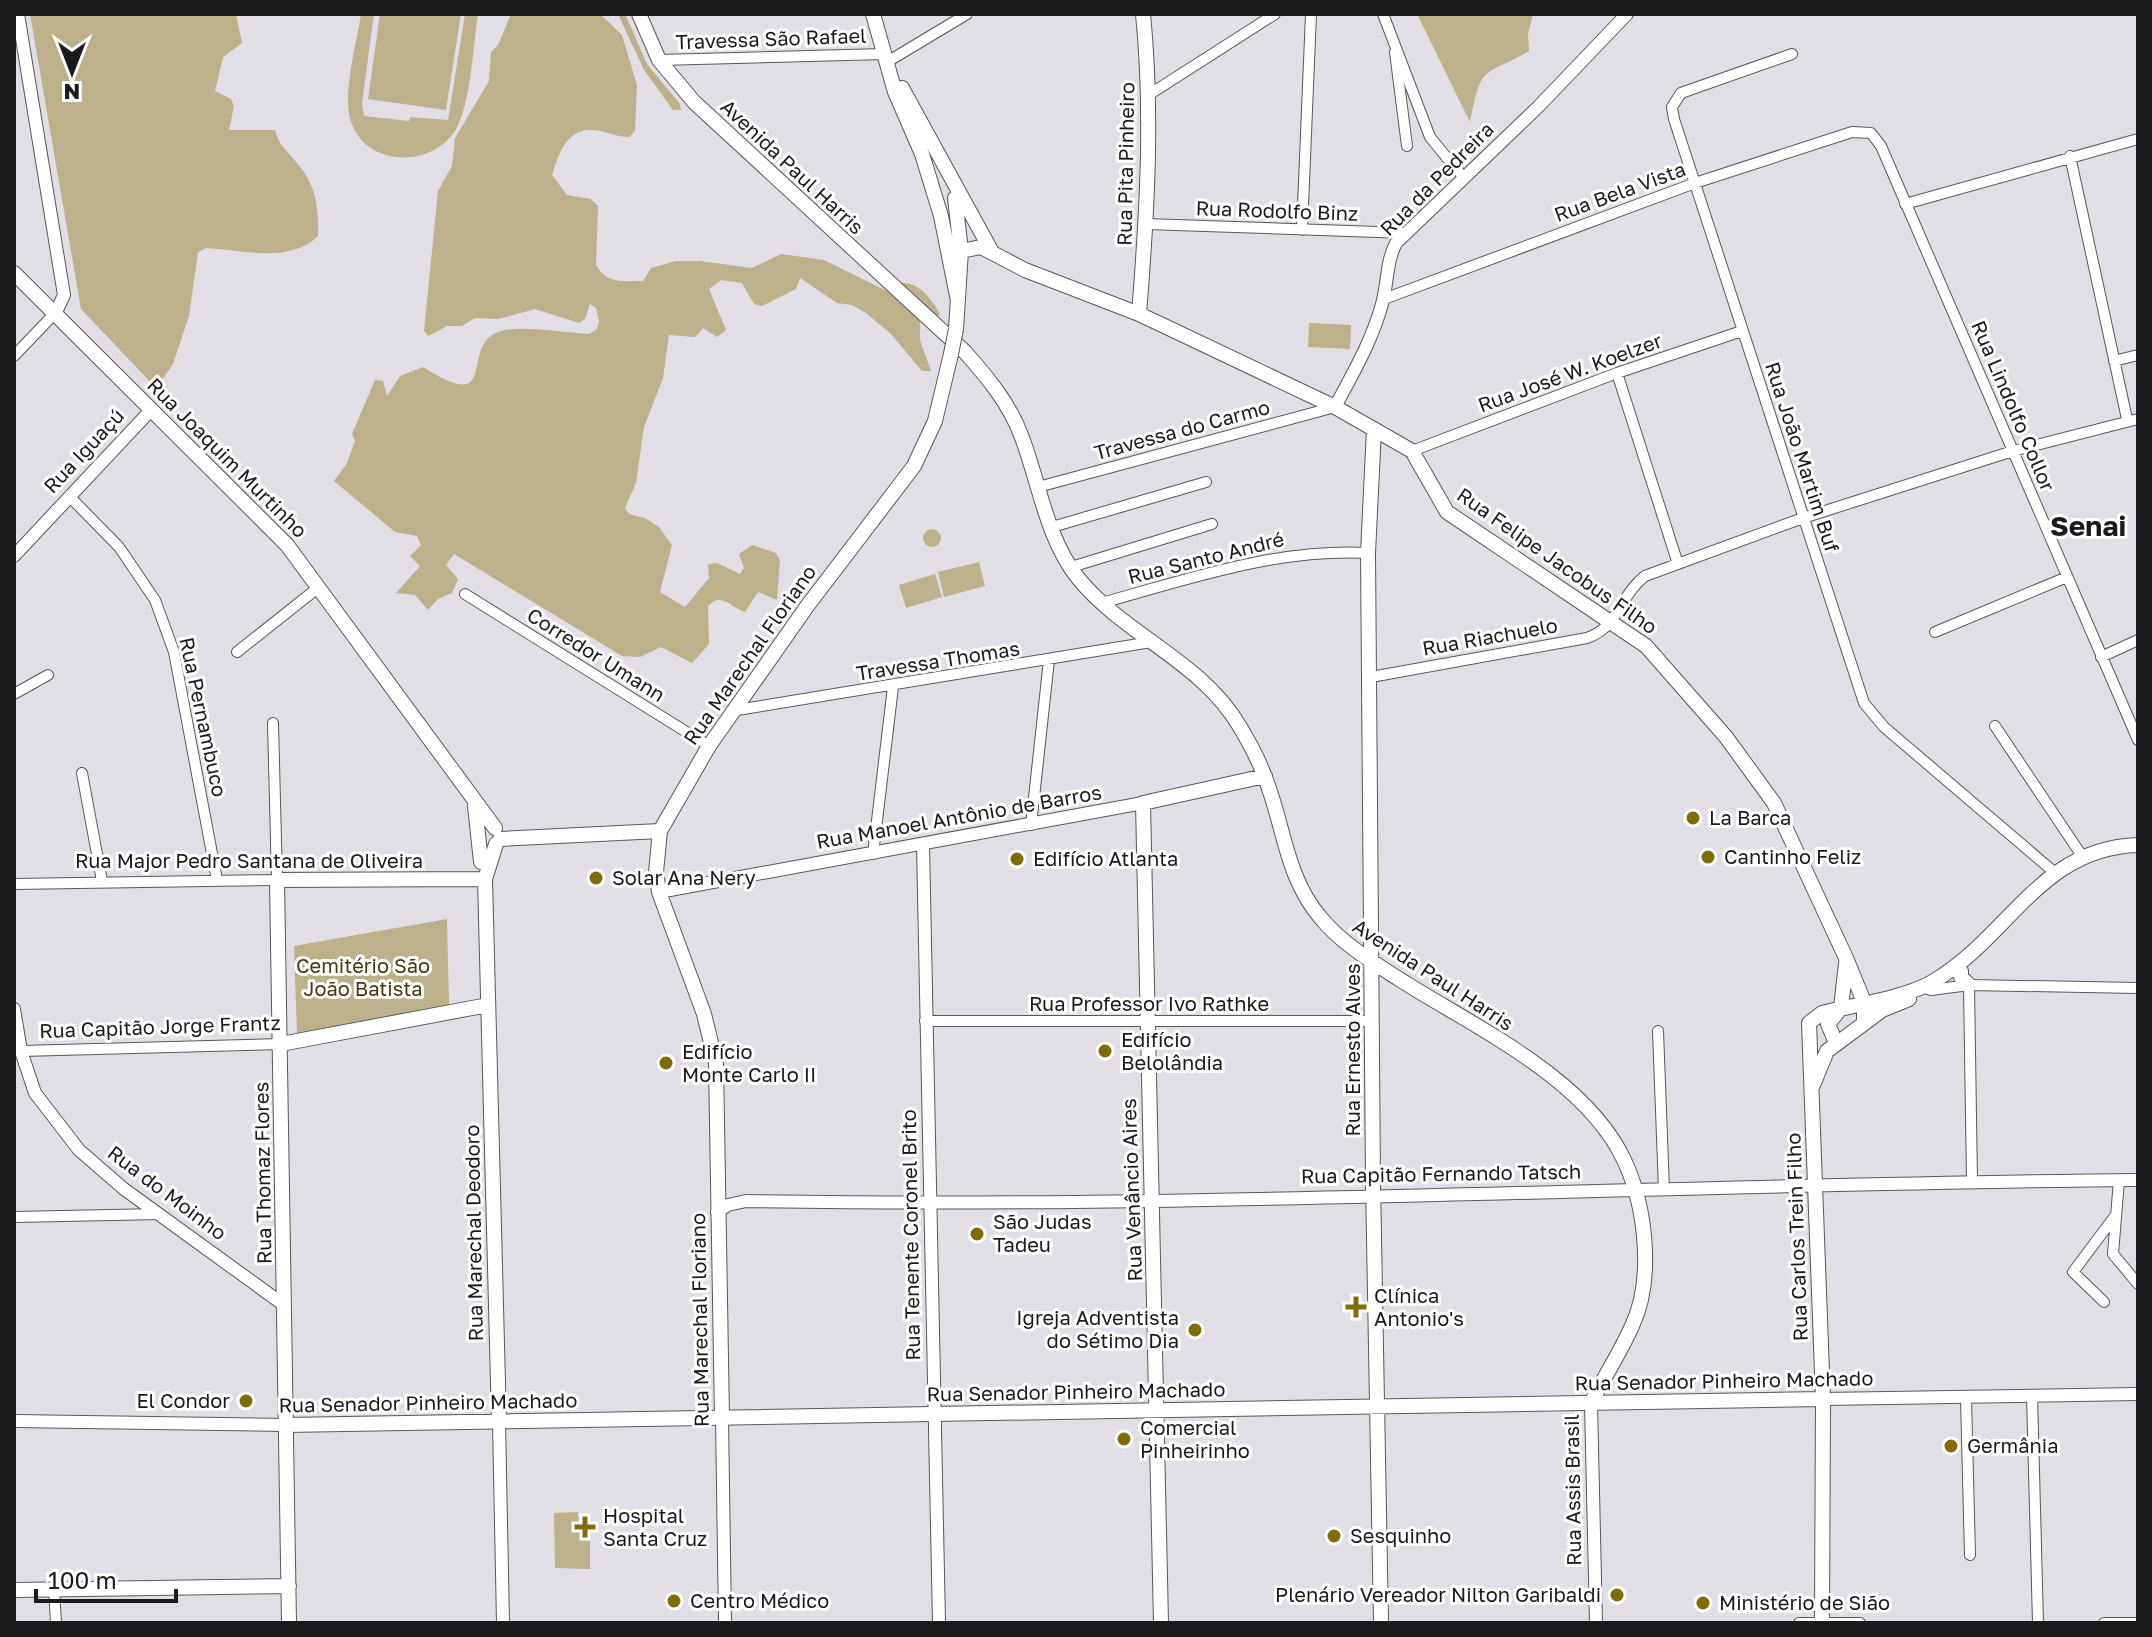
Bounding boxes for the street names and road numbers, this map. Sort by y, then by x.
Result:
street label: Travessa São Rafael [675,23,867,53]
street label: Rua Pita Pinheiro [1112,82,1138,246]
street label: Avenida Paul Harris [716,94,869,239]
street label: Rua da Pedreira [1375,117,1498,240]
street label: Rua Bela Vista [1551,156,1689,226]
street label: Rua Rodolfo Binz [1195,195,1359,225]
street label: Rua Lindolfo Collor [1967,317,2061,495]
street label: Rua José W. Koelzer [1474,328,1665,417]
street label: Rua João Martim Buf [1761,359,1845,555]
street label: Rua Joaquim Murtinho [143,372,313,542]
street label: Travessa do Carmo [1091,394,1272,464]
street label: Rua Iguaçú [38,403,128,497]
street label: Rua Felipe Jacobus Filho [1453,482,1662,639]
street label: Rua Santo André [1125,526,1286,588]
street label: Rua Marechal Floriano [678,560,820,749]
street label: Corredor Umann [523,602,670,706]
street label: Rua Riachuelo [1420,612,1559,660]
street label: Rua Pernambuco [175,635,233,799]
street label: Travessa Thomas [854,635,1021,685]
street label: Rua Manoel Antônio de Barros [814,779,1103,853]
street label: Rua Major Pedro Santana de Oliveira [75,848,423,872]
street label: Avenida Paul Harris [1349,913,1518,1035]
street label: Rua Ernesto Alves [1340,963,1364,1137]
street label: Rua Professor Ivo Rathke [1029,991,1269,1015]
street label: Rua Capitão Jorge Frantz [39,1010,281,1042]
street label: Rua Thomaz Flores [248,1082,276,1264]
street label: Rua Venâncio Aires [1116,1098,1146,1282]
street label: Rua Tenente Coronel Brito [896,1109,924,1361]
street label: Rua Marechal Deodoro [459,1124,487,1342]
street label: Rua Carlos Trein Filho [1780,1132,1812,1342]
street label: Rua do Moinho [104,1140,232,1245]
street label: Rua Capitão Fernando Tatsch [1301,1159,1581,1187]
street label: Rua Marechal Floriano [685,1213,713,1427]
street label: Rua Senador Pinheiro Machado [1574,1365,1873,1395]
street label: Rua Senador Pinheiro Machado [926,1376,1225,1406]
street label: Rua Senador Pinheiro Machado [278,1387,577,1417]
street label: Rua Assis Brasil [1559,1414,1585,1566]

